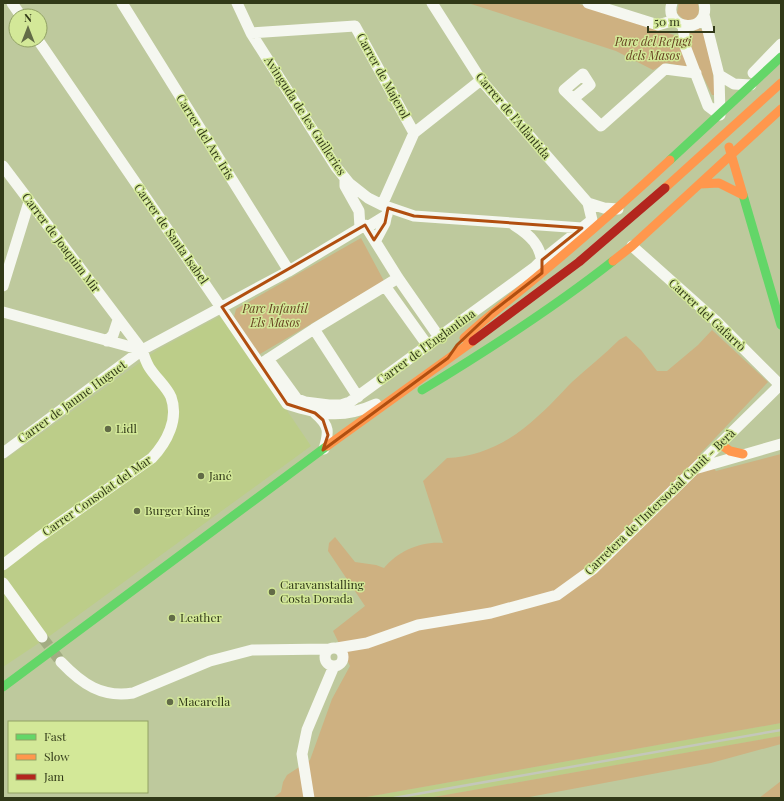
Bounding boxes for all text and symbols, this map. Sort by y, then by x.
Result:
north arrow [8,8,48,48]
scale bar [648,8,714,34]
text: N [24,10,32,25]
text: 50 m [654,13,680,29]
street label: Carrer de Majerol [354,30,414,122]
park label: Parc del Refugi dels Masos [614,33,692,63]
street label: Avinguda de les Guilleries [261,52,350,178]
street label: Carrer de l'Atlàntida [473,69,555,162]
street label: Carrer del Arc Iris [173,91,239,182]
street label: Carrer de Santa Isabel [131,180,213,287]
street label: Carrer de Joaquim Mir [19,189,105,296]
street label: Carrer del Gafarrò [666,274,750,354]
park label: Parc Infantil Els Masos [241,300,308,330]
street label: Carrer de l'Englantina [373,305,478,387]
street label: Carrer de Jaume Huguet [14,356,130,446]
place label: Lidl [116,420,138,436]
marker: Lidl [103,424,113,434]
street label: Carretera de l'Intersocial Cunit - Berà [580,425,738,578]
street label: Carrer Consolat del Mar [38,451,155,539]
place label: Jané [208,467,232,483]
marker: Jané [196,471,206,481]
place label: Burger King [145,502,211,518]
marker: Burger King [132,506,142,516]
place label: Caravanstalling Costa Dorada [280,576,364,606]
marker: Caravanstalling Costa Dorada [267,587,277,597]
place label: Leather [180,609,222,625]
marker: Leather [167,613,177,623]
place label: Macarella [178,693,230,709]
marker: Macarella [165,697,175,707]
legend [8,721,148,793]
text: Fast [44,728,67,744]
text: Slow [44,748,70,764]
text: Jam [43,768,65,784]

